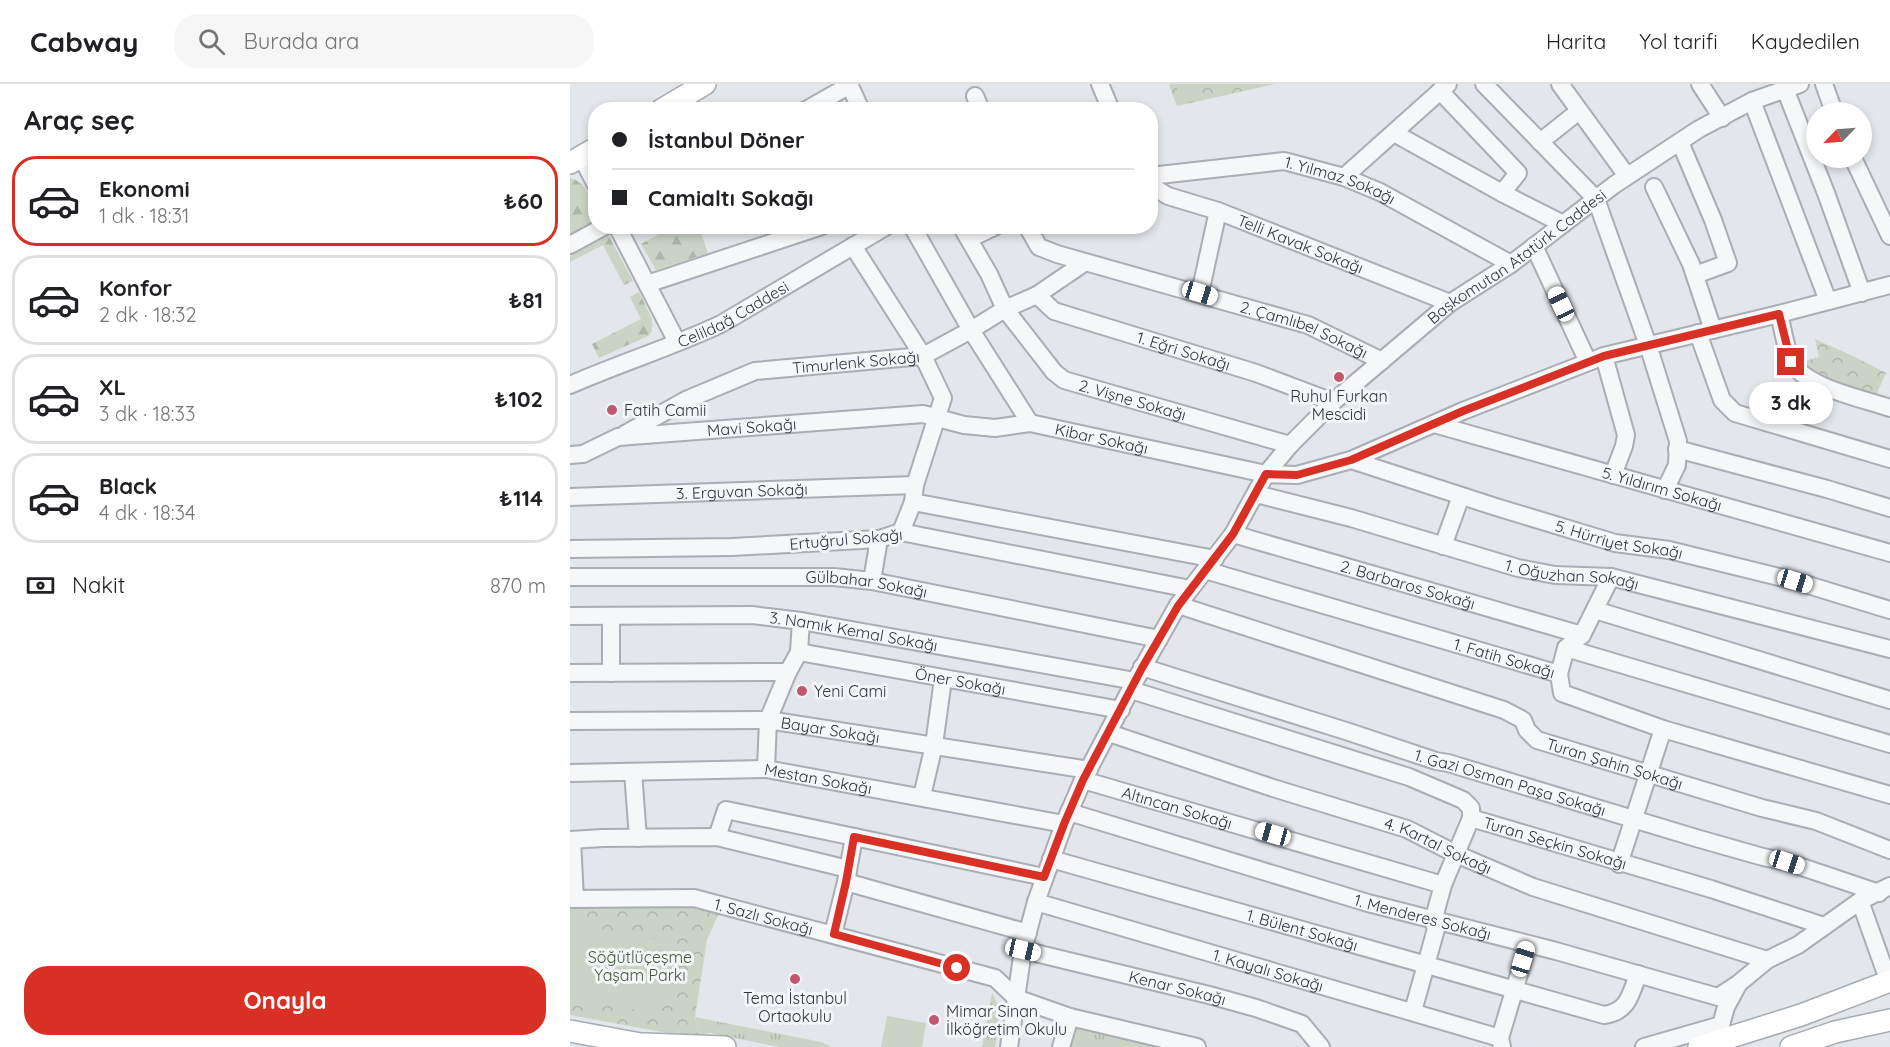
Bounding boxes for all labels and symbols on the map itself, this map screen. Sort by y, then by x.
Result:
north arrow [1806,102,1872,168]
street label: 1. Yılmaz Sokağı [1283,152,1399,208]
street label: Başkomutan Atatürk Caddesi [1423,185,1610,328]
street label: Telli Kavak Sokağı [1235,210,1366,278]
street label: Celildağ Caddesi [674,276,792,352]
car [1180,279,1220,307]
car [1545,284,1577,324]
street label: 2. Çamlıbel Sokağı [1238,296,1371,363]
street label: 1. Eğri Sokağı [1135,327,1233,375]
street label: Timurlenk Sokağı [791,346,921,378]
route end [1777,348,1804,375]
marker: Ruhul Furkan Mescidi [1332,370,1346,384]
street label: 2. Vişne Sokağı [1077,375,1189,425]
callout: 3 dk [1749,383,1833,425]
place label: Ruhul Furkan Mescidi [1290,386,1388,424]
place label: Fatih Camii [624,400,706,420]
marker: Fatih Camii [605,403,619,417]
street label: Mavi Sokağı [706,414,797,440]
street label: Kibar Sokağı [1053,419,1150,458]
street label: 5. Yıldırım Sokağı [1600,462,1724,515]
street label: 3. Erguvan Sokağı [676,479,808,503]
street label: 5. Hürriyet Sokağı [1553,516,1685,563]
street label: Ertuğrul Sokağı [789,524,903,554]
street label: 1. Oğuzhan Sokağı [1503,555,1641,594]
street label: 2. Barbaros Sokağı [1338,556,1478,614]
street label: Gülbahar Sokağı [806,567,929,602]
car [1775,567,1815,595]
street label: 3. Namık Kemal Sokağı [769,607,939,655]
street label: 1. Fatih Sokağı [1451,634,1557,682]
street label: Öner Sokağı [914,663,1007,699]
place label: Yeni Cami [814,681,887,701]
marker: Yeni Cami [795,684,809,698]
street label: Bayar Sokağı [779,712,881,747]
street label: Turan Şahin Sokağı [1544,733,1685,793]
street label: 1. Gazi Osman Paşa Sokağı [1412,745,1608,820]
street label: Mestan Sokağı [763,759,873,798]
street label: Altıncan Sokağı [1120,782,1235,833]
street label: Turan Seçkin Sokağı [1481,812,1629,874]
street label: 4. Kartal Sokağı [1382,813,1495,878]
car [1253,820,1293,848]
car [1767,848,1807,876]
street label: 1. Menderes Sokağı [1352,889,1493,944]
street label: 1. Sazlı Sokağı [712,894,815,939]
street label: 1. Bülent Sokağı [1244,905,1360,955]
car [1003,937,1043,963]
car [1509,939,1537,979]
street label: 1. Kayalı Sokağı [1211,944,1326,996]
park label: Söğütlüçeşme Yaşam Parkı [588,947,692,985]
route start [943,954,970,981]
street label: Kenar Sokağı [1127,966,1228,1009]
marker: Tema İstanbul Ortaokulu [788,972,802,986]
place label: Tema İstanbul Ortaokulu [743,988,847,1026]
place label: Mimar Sinan İlköğretim Okulu [946,1001,1067,1039]
marker: Mimar Sinan İlköğretim Okulu [927,1013,941,1027]

